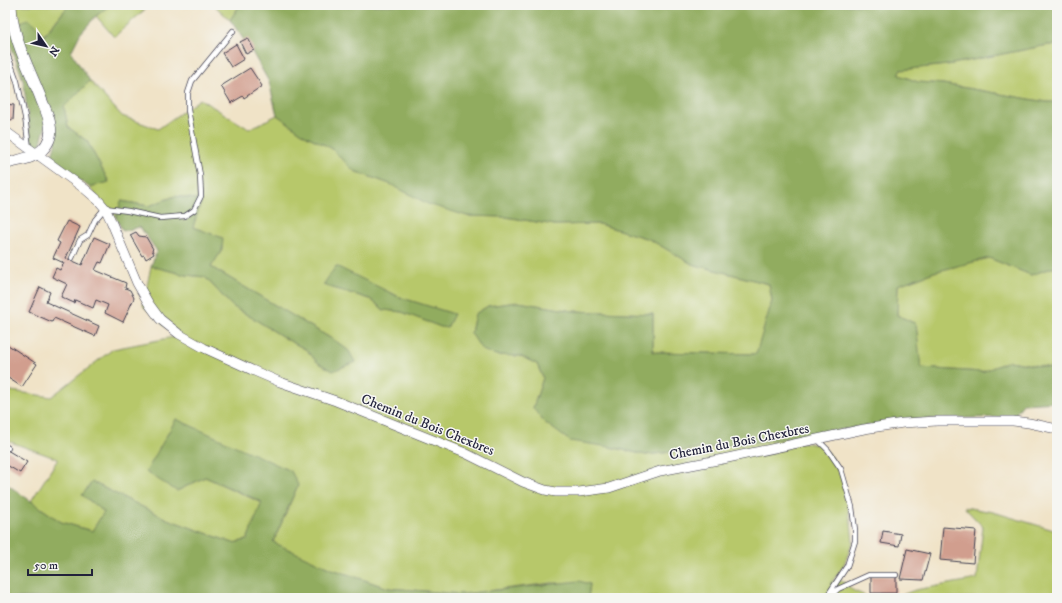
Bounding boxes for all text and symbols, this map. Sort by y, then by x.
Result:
north arrow [26,26,66,66]
text: N [45,43,62,59]
street label: Chemin du Bois Chexbres [358,390,497,460]
street label: Chemin du Bois Chexbres [668,420,811,464]
scale bar [28,551,92,577]
text: 50 m [34,558,58,573]

